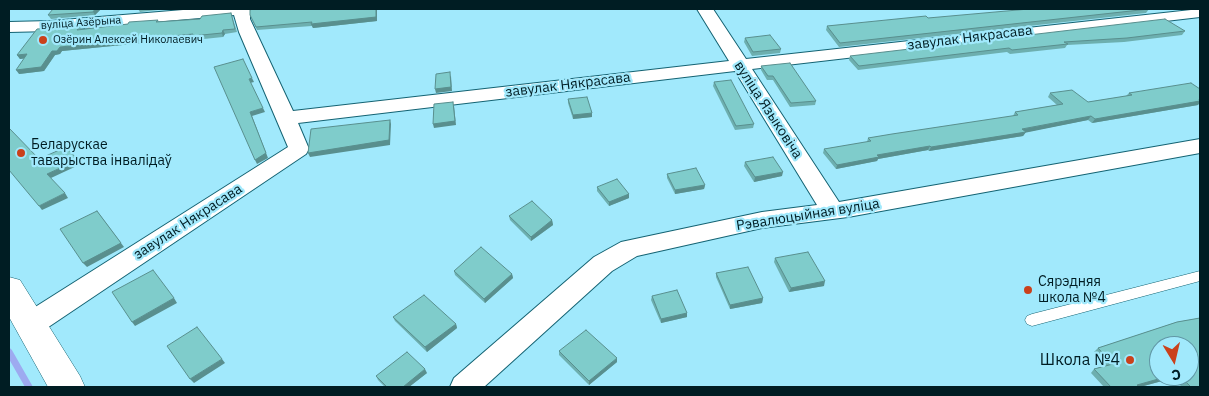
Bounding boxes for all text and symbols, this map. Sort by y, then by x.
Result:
street label: вуліца Азёрына [40,14,122,32]
street label: завулак Някрасава [907,22,1033,54]
place label: Озёрин Алексей Николаевич [53,33,203,47]
marker: Озёрин Алексей Николаевич [37,34,49,46]
street label: вуліца Языковіча [730,58,806,162]
street label: завулак Някрасава [505,69,631,101]
place label: Беларускае таварыства інвалідаў [31,137,172,170]
marker: Беларускае таварыства інвалідаў [15,147,27,159]
street label: завулак Някрасава [131,181,245,263]
street label: Рэвалюцыйная вуліца [735,195,881,235]
place label: Сярэдняя школа №4 [1038,274,1106,306]
marker: Сярэдняя школа №4 [1022,284,1034,296]
north arrow [1149,336,1199,386]
place label: Школа №4 [1040,350,1120,370]
marker: Школа №4 [1124,354,1136,366]
text: С [1170,365,1182,384]

